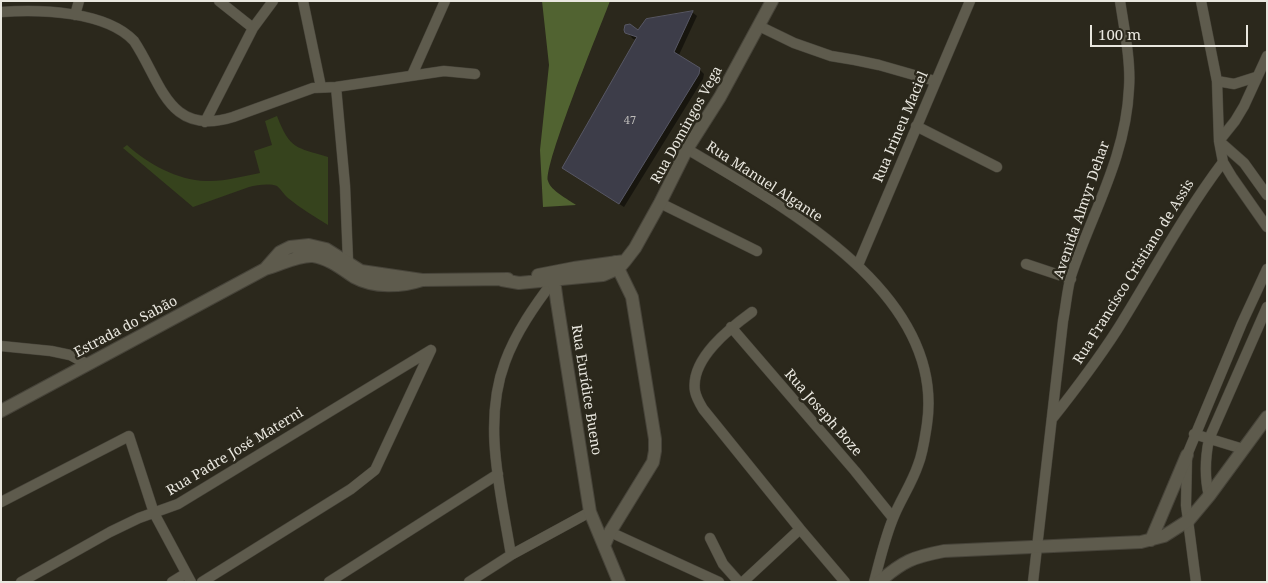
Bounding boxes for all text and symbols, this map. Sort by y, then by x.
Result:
scale bar [1093,15,1250,47]
text: 100 m [1098,24,1141,44]
street label: Rua Domingos Vega [648,63,726,187]
street label: Rua Irineu Maciel [870,69,932,185]
house number: 47 [624,114,636,128]
street label: Rua Manuel Algante [703,138,825,226]
street label: Avenida Almyr Dehar [1051,139,1113,281]
street label: Rua Francisco Cristiano de Assis [1070,177,1198,367]
street label: Estrada do Sabão [71,293,181,361]
street label: Rua Eurídice Bueno [567,323,605,457]
street label: Rua Joseph Boze [781,366,865,460]
street label: Rua Padre José Materni [164,405,306,499]

